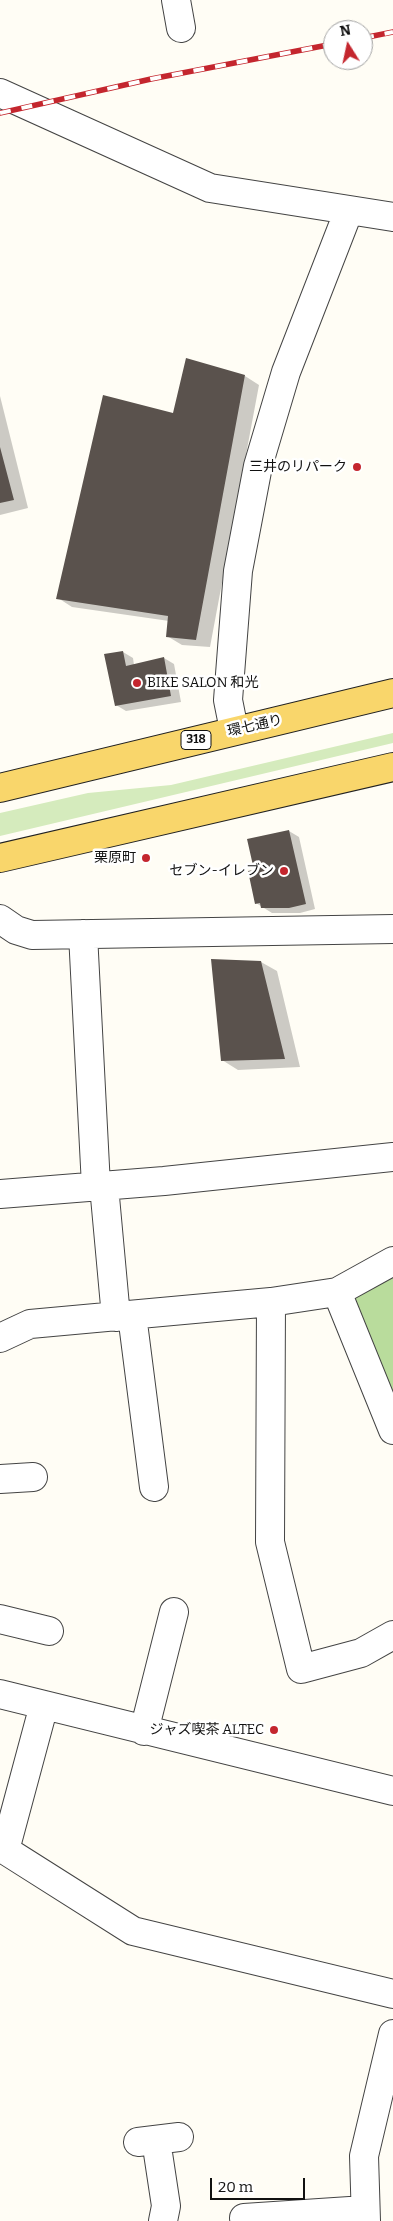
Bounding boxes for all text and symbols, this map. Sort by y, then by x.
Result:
north arrow [323,20,373,70]
text: N [339,21,352,40]
place label: 三井のリパーク [249,459,347,475]
marker: 三井のリパーク [351,461,363,473]
place label: BIKE SALON 和光 [147,675,258,691]
marker: BIKE SALON 和光 [131,677,143,689]
street label: 環七通り [226,712,284,740]
road number: 318 [181,730,211,750]
place label: 栗原町 [94,850,136,866]
marker: 栗原町 [140,852,152,864]
place label: セブン-イレブン [170,863,274,879]
marker: セブン-イレブン [278,865,290,877]
place label: ジャズ喫茶 ALTEC [150,1722,264,1738]
marker: ジャズ喫茶 ALTEC [268,1724,280,1736]
scale bar [213,2168,308,2200]
text: 20 m [218,2178,253,2196]

